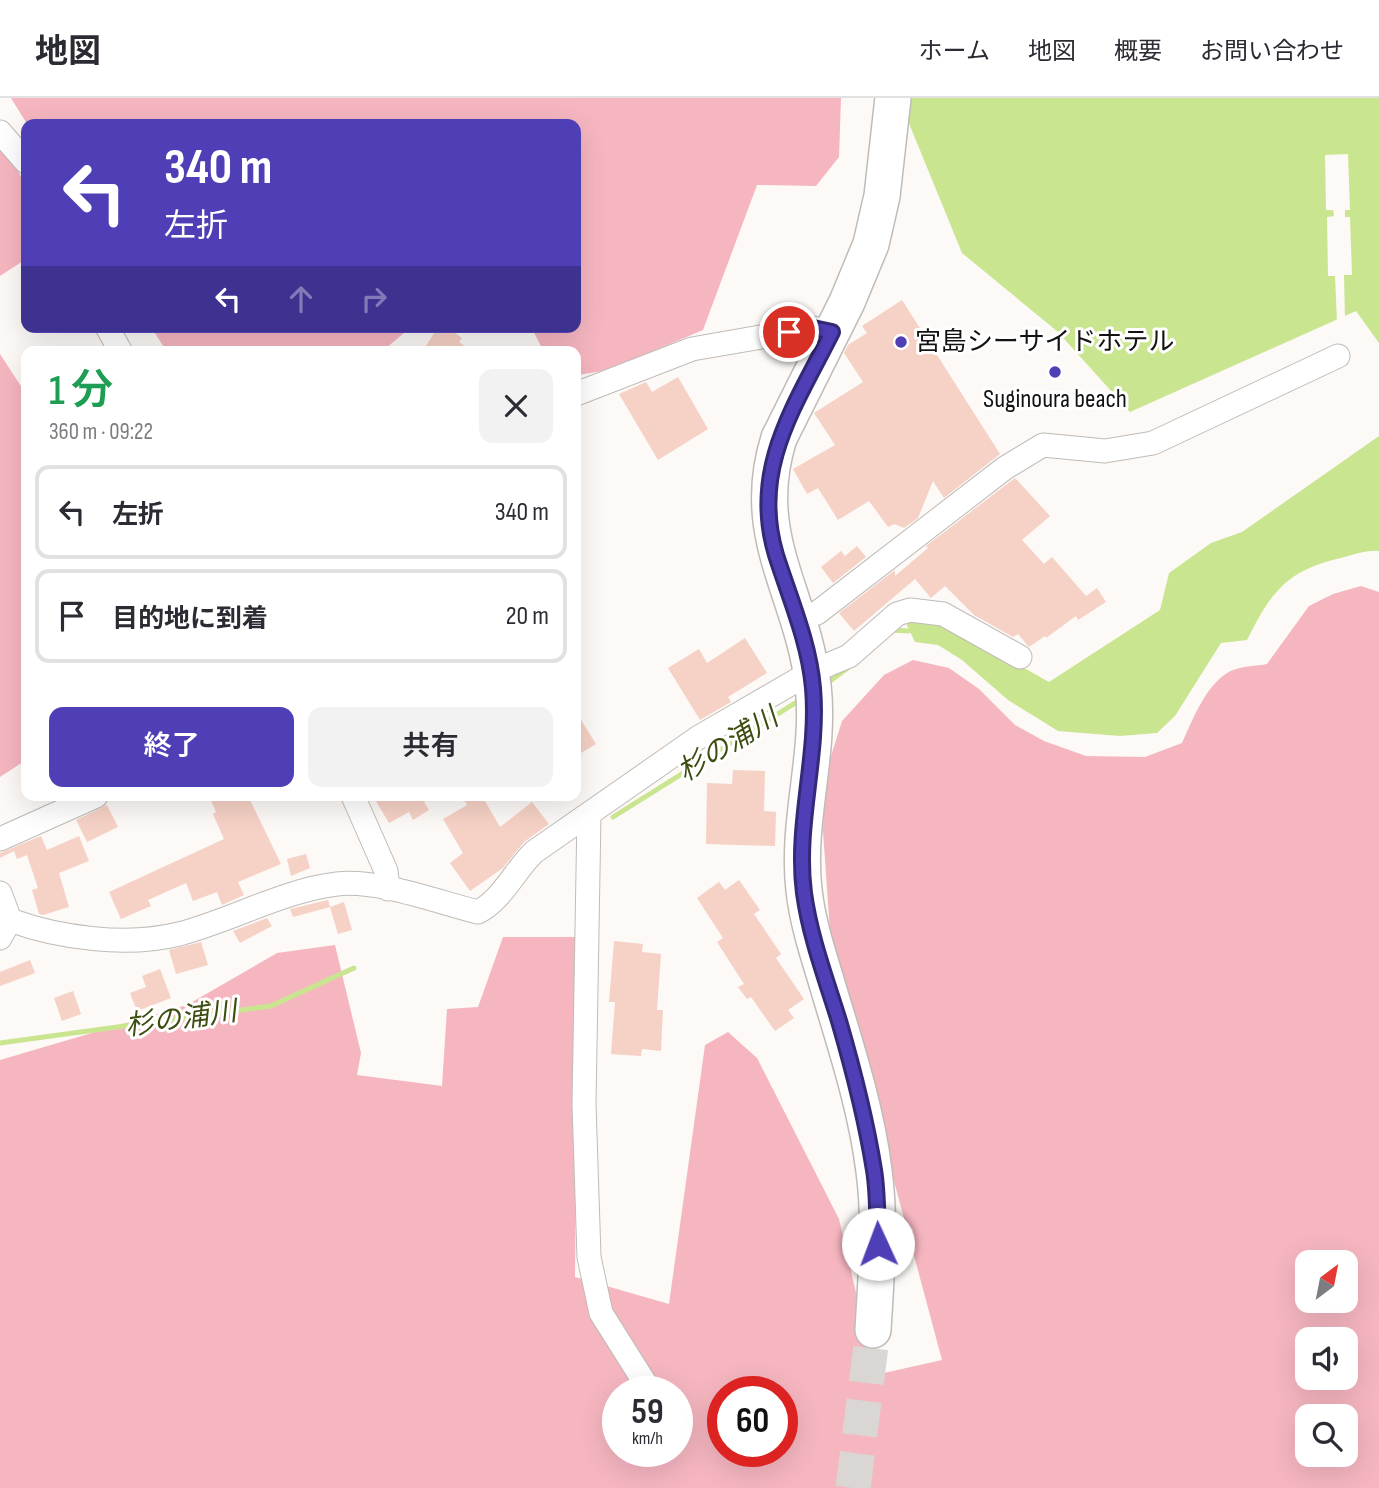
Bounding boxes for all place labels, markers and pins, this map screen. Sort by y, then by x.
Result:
pin [759,302,819,362]
place label: 宮島シーサイドホテル [915,327,1174,358]
marker: 宮島シーサイドホテル [893,334,909,350]
marker: Suginoura beach [1047,364,1063,380]
place label: Suginoura beach [983,384,1127,415]

